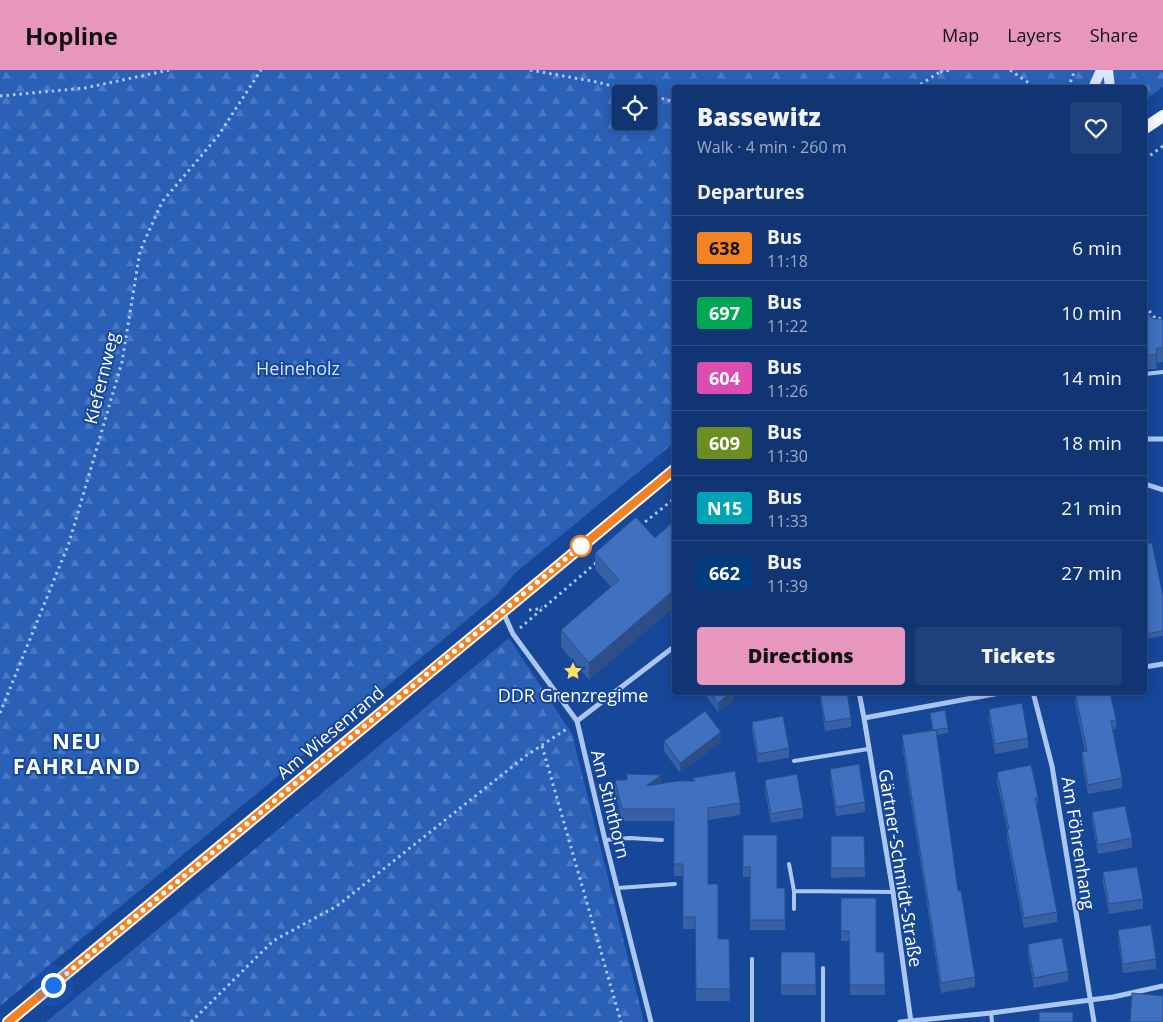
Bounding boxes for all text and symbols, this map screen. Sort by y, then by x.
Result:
text: Hopline [25,19,118,52]
text: Map [942,23,979,47]
text: Layers [1007,23,1062,47]
text: Share [1090,23,1138,47]
map controls [612,85,657,130]
button: locate [612,85,657,130]
text: Bassewitz [697,100,821,133]
button: heart [1070,102,1122,154]
text: Walk · 4 min · 260 m [697,136,847,158]
text: Departures [697,179,804,205]
text: Bus [767,224,802,250]
text: 6 min [1072,235,1122,261]
text: 638 [709,236,740,260]
text: 11:18 [767,250,808,272]
text: Bus [767,289,802,315]
text: 10 min [1061,300,1122,326]
text: 697 [709,301,740,325]
text: 11:22 [767,315,808,337]
street label: Kiefernweg [78,329,124,427]
text: Bus [767,354,802,380]
park label: Heineholz [256,356,340,380]
text: 14 min [1061,365,1122,391]
text: 604 [709,366,740,390]
text: 11:26 [767,380,808,402]
text: Bus [767,419,802,445]
text: 18 min [1061,430,1122,456]
text: 609 [709,431,740,455]
text: 11:30 [767,445,808,467]
text: Bus [767,484,802,510]
text: 21 min [1061,495,1122,521]
text: N15 [707,496,742,520]
text: 11:33 [767,510,808,532]
unlabelled marker [570,535,592,557]
text: Bus [767,549,802,575]
text: 27 min [1061,560,1122,586]
text: 662 [709,561,740,585]
text: 11:39 [767,575,808,597]
button: Directions [697,627,905,685]
button: Tickets [915,627,1122,685]
place icon: DDR Grenzregime [562,660,584,682]
street label: Am Wiesenrand [271,680,389,784]
place label: DDR Grenzregime [498,683,648,707]
district label: NEU FAHRLAND [13,725,141,780]
street label: Am Stinthorn [586,747,636,861]
street label: Gärtner-Schmidt-Straße [873,767,929,969]
street label: Am Föhrenhang [1057,775,1101,911]
your location [41,973,66,998]

